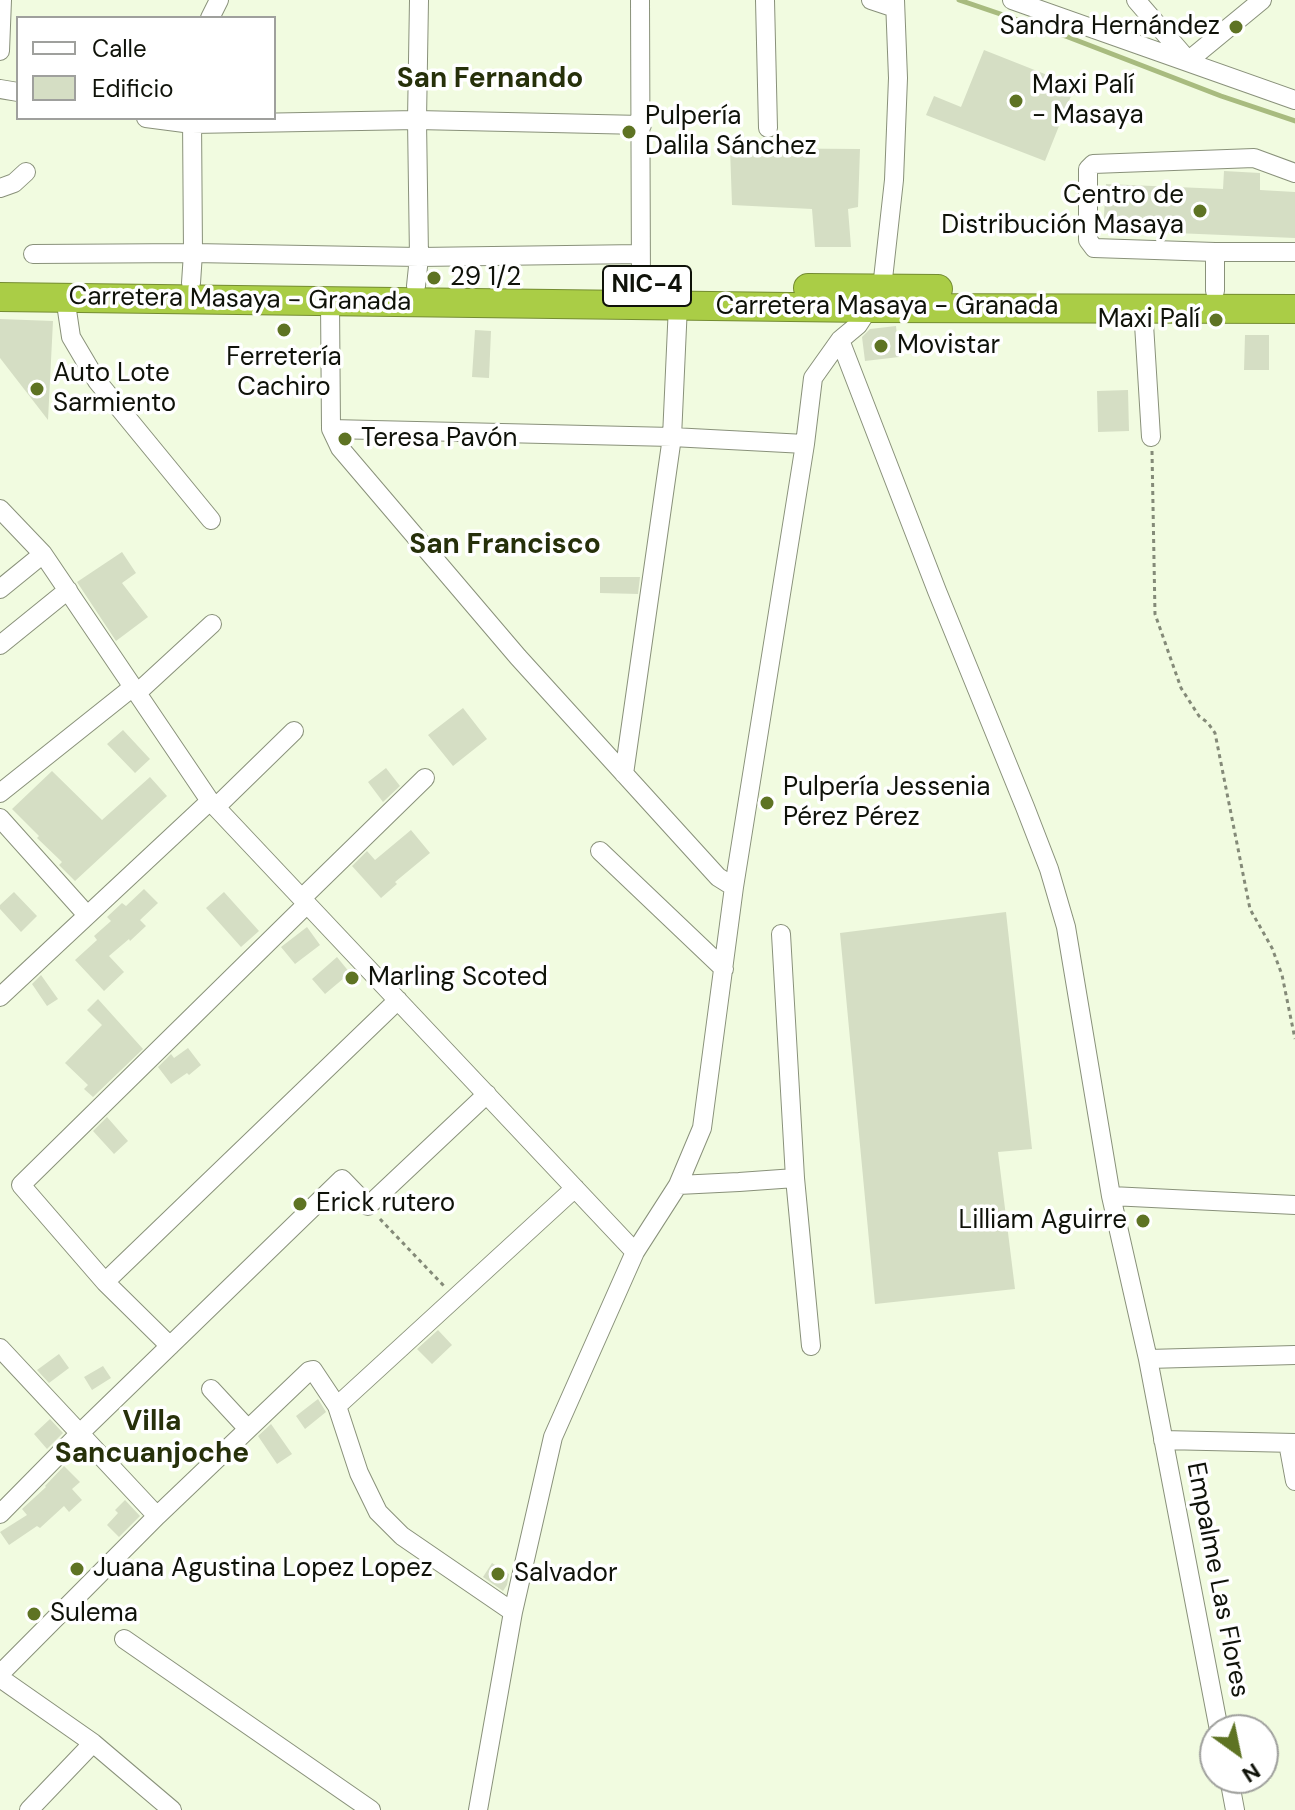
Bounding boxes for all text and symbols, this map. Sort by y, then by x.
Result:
place label: Sandra Hernández [1000,11,1220,43]
legend [16,16,276,120]
marker: Sandra Hernández [1227,18,1245,36]
text: Calle [92,33,147,64]
district label: San Fernando [397,63,583,97]
place label: Maxi Palí - Masaya [1032,70,1144,132]
text: Edificio [92,73,174,104]
marker: Maxi Palí - Masaya [1007,92,1025,110]
place label: Pulpería Dalila Sánchez [645,101,817,162]
marker: Pulpería Dalila Sánchez [620,123,638,141]
place label: Centro de Distribución Masaya [941,180,1184,242]
marker: Centro de Distribución Masaya [1191,202,1209,220]
place label: 29 1/2 [450,262,521,294]
road number: NIC-4 [603,266,691,306]
marker: 29 1/2 [425,269,443,287]
street label: Carretera Masaya - Granada [68,281,412,319]
street label: Carretera Masaya - Granada [716,291,1058,323]
place label: Maxi Palí [1098,304,1200,336]
marker: Maxi Palí [1207,311,1225,329]
marker: Ferretería Cachiro [275,321,293,339]
place label: Movistar [897,330,1000,362]
marker: Movistar [872,337,890,355]
place label: Ferretería Cachiro [226,342,342,404]
place label: Auto Lote Sarmiento [53,358,176,420]
marker: Auto Lote Sarmiento [28,380,46,398]
place label: Teresa Pavón [361,423,518,455]
marker: Teresa Pavón [336,430,354,448]
district label: San Francisco [409,529,601,563]
place label: Pulpería Jessenia Pérez Pérez [783,772,990,834]
marker: Pulpería Jessenia Pérez Pérez [758,794,776,812]
place label: Marling Scoted [368,962,548,994]
marker: Marling Scoted [343,969,361,987]
place label: Erick rutero [316,1188,455,1220]
marker: Erick rutero [291,1195,309,1213]
place label: Lilliam Aguirre [959,1205,1127,1237]
marker: Lilliam Aguirre [1134,1212,1152,1230]
district label: Villa Sancuanjoche [55,1406,249,1472]
street label: Empalme Las Flores [1179,1460,1255,1700]
place label: Juana Agustina Lopez Lopez [93,1553,433,1585]
place label: Salvador [514,1558,618,1590]
marker: Juana Agustina Lopez Lopez [68,1560,86,1578]
marker: Salvador [489,1565,507,1583]
place label: Sulema [50,1598,138,1630]
marker: Sulema [25,1605,43,1623]
north arrow [1199,1714,1279,1794]
text: N [1237,1756,1266,1789]

